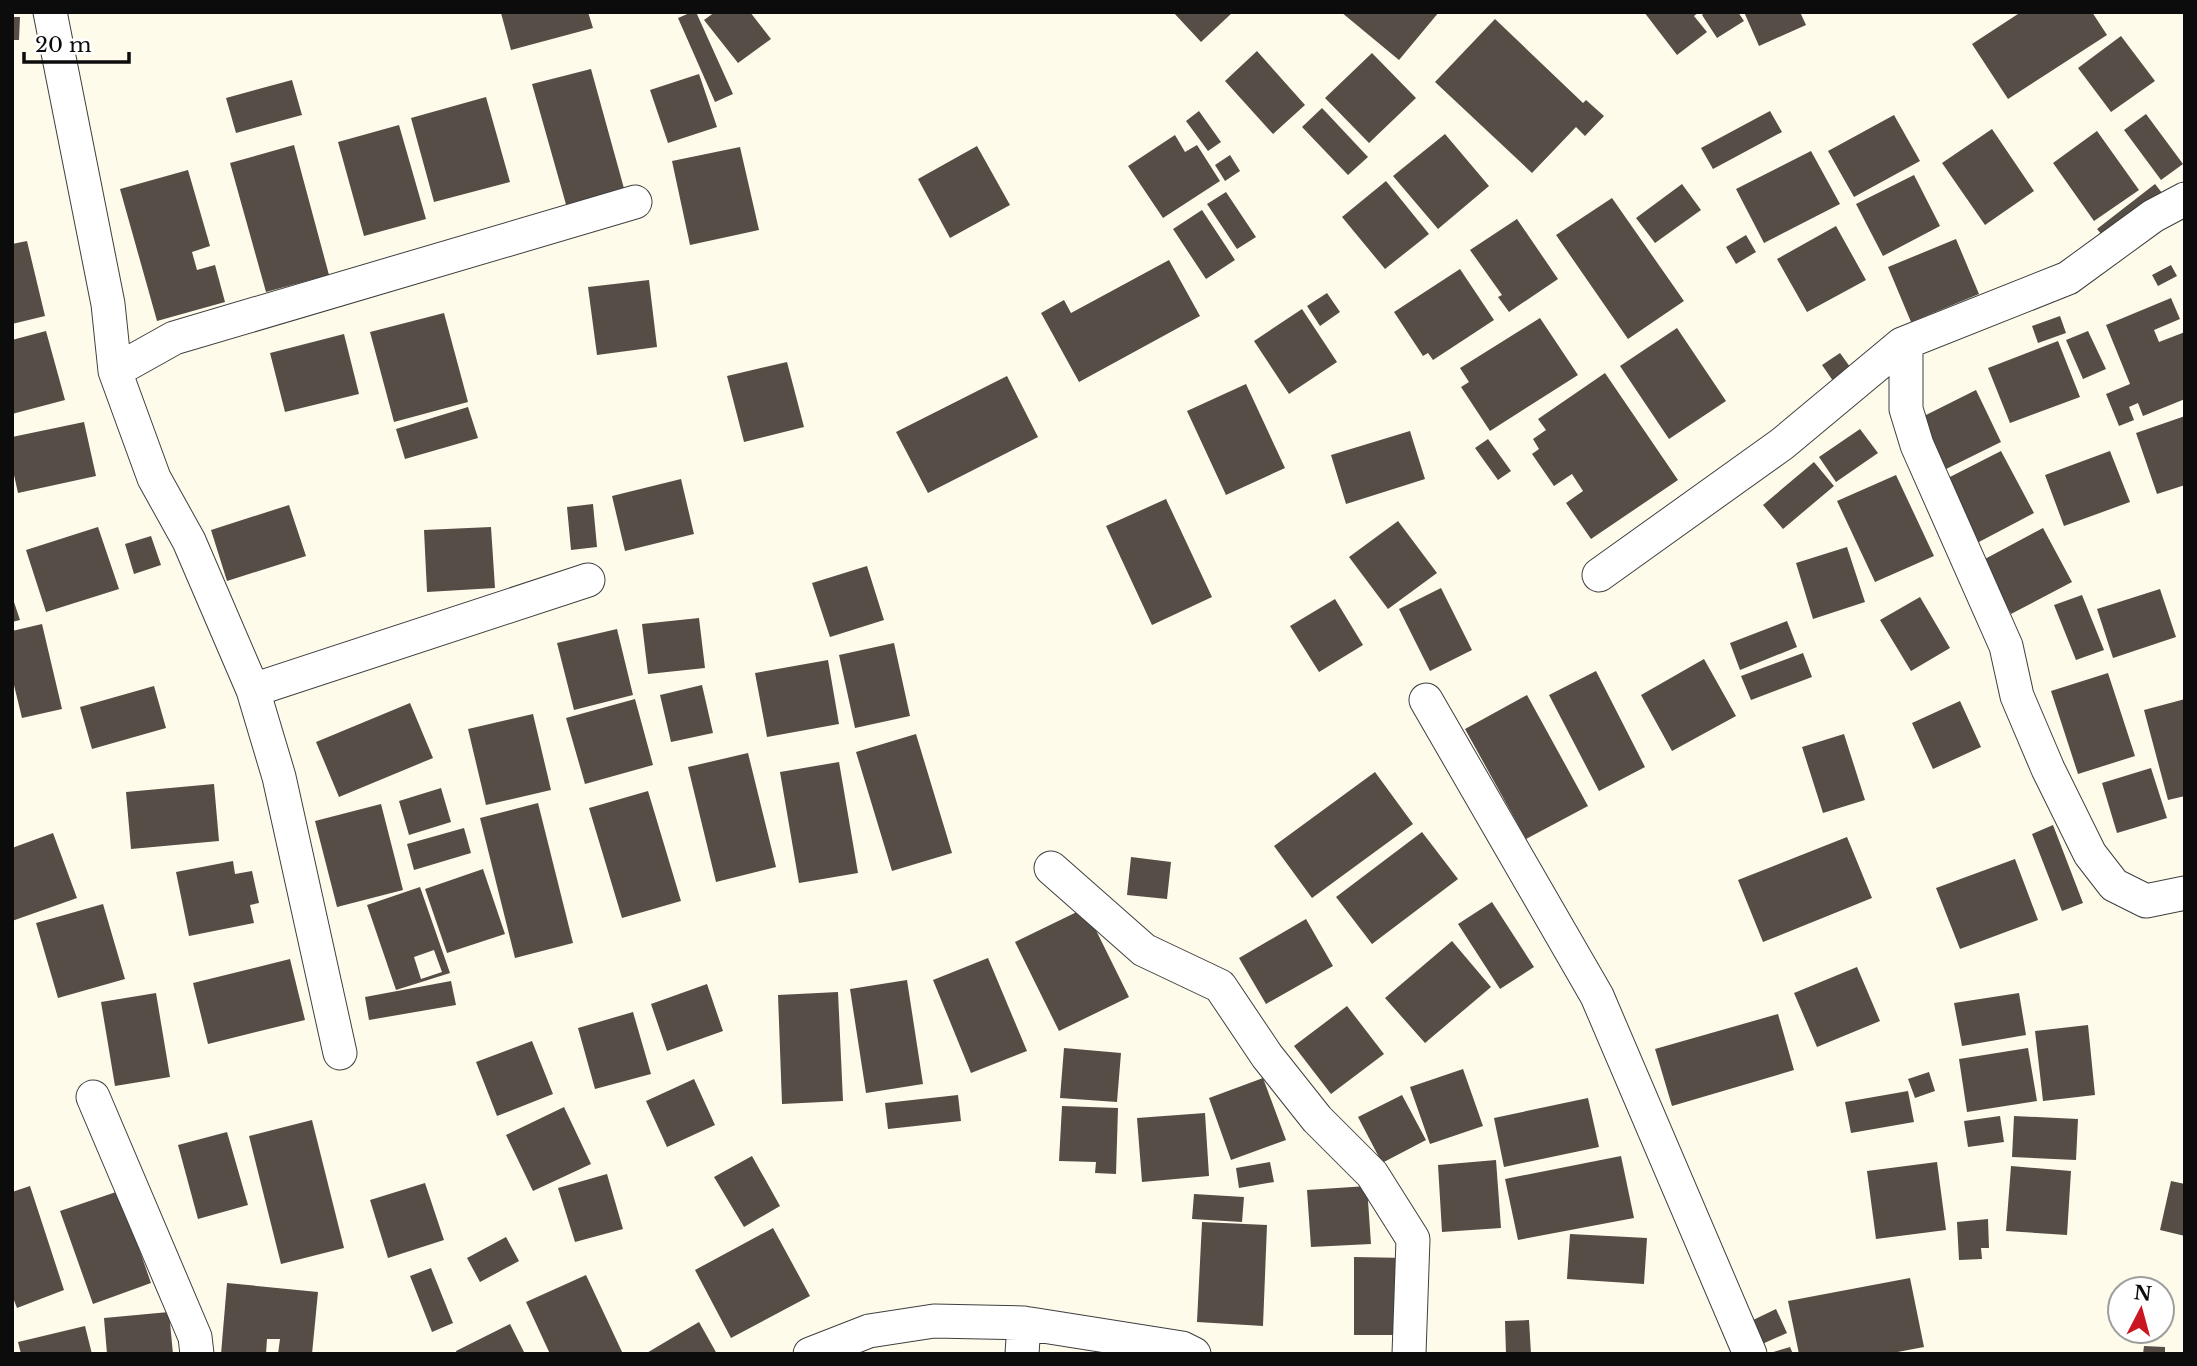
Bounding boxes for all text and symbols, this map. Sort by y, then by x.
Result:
scale bar [24,21,130,65]
text: 20 m [35,32,92,58]
north arrow [2106,1275,2176,1345]
text: N [2133,1281,2153,1306]

